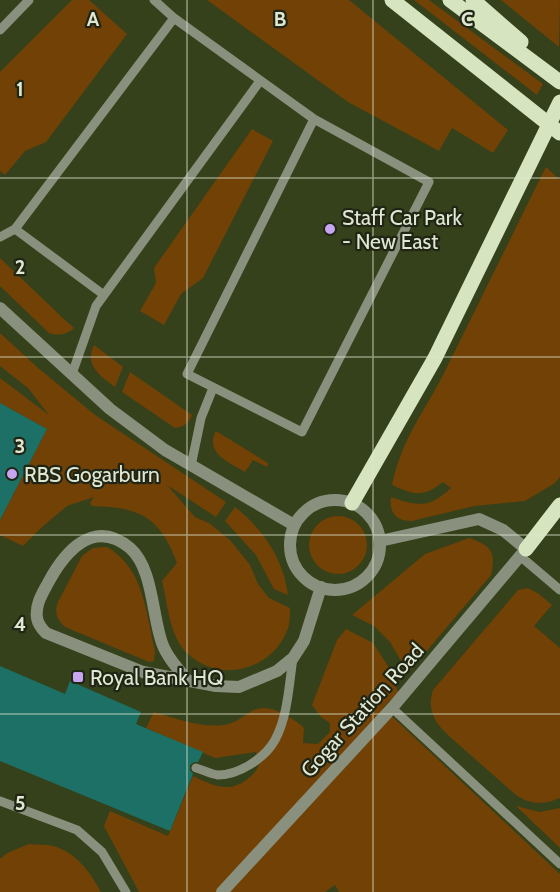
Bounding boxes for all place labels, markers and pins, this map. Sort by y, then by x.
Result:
place label: Staff Car Park - New East [342,205,462,254]
marker: Staff Car Park - New East [323,222,337,236]
place label: RBS Gogarburn [24,462,160,487]
marker: RBS Gogarburn [5,467,19,481]
place label: Royal Bank HQ [90,665,223,690]
marker: Royal Bank HQ [71,670,85,684]

